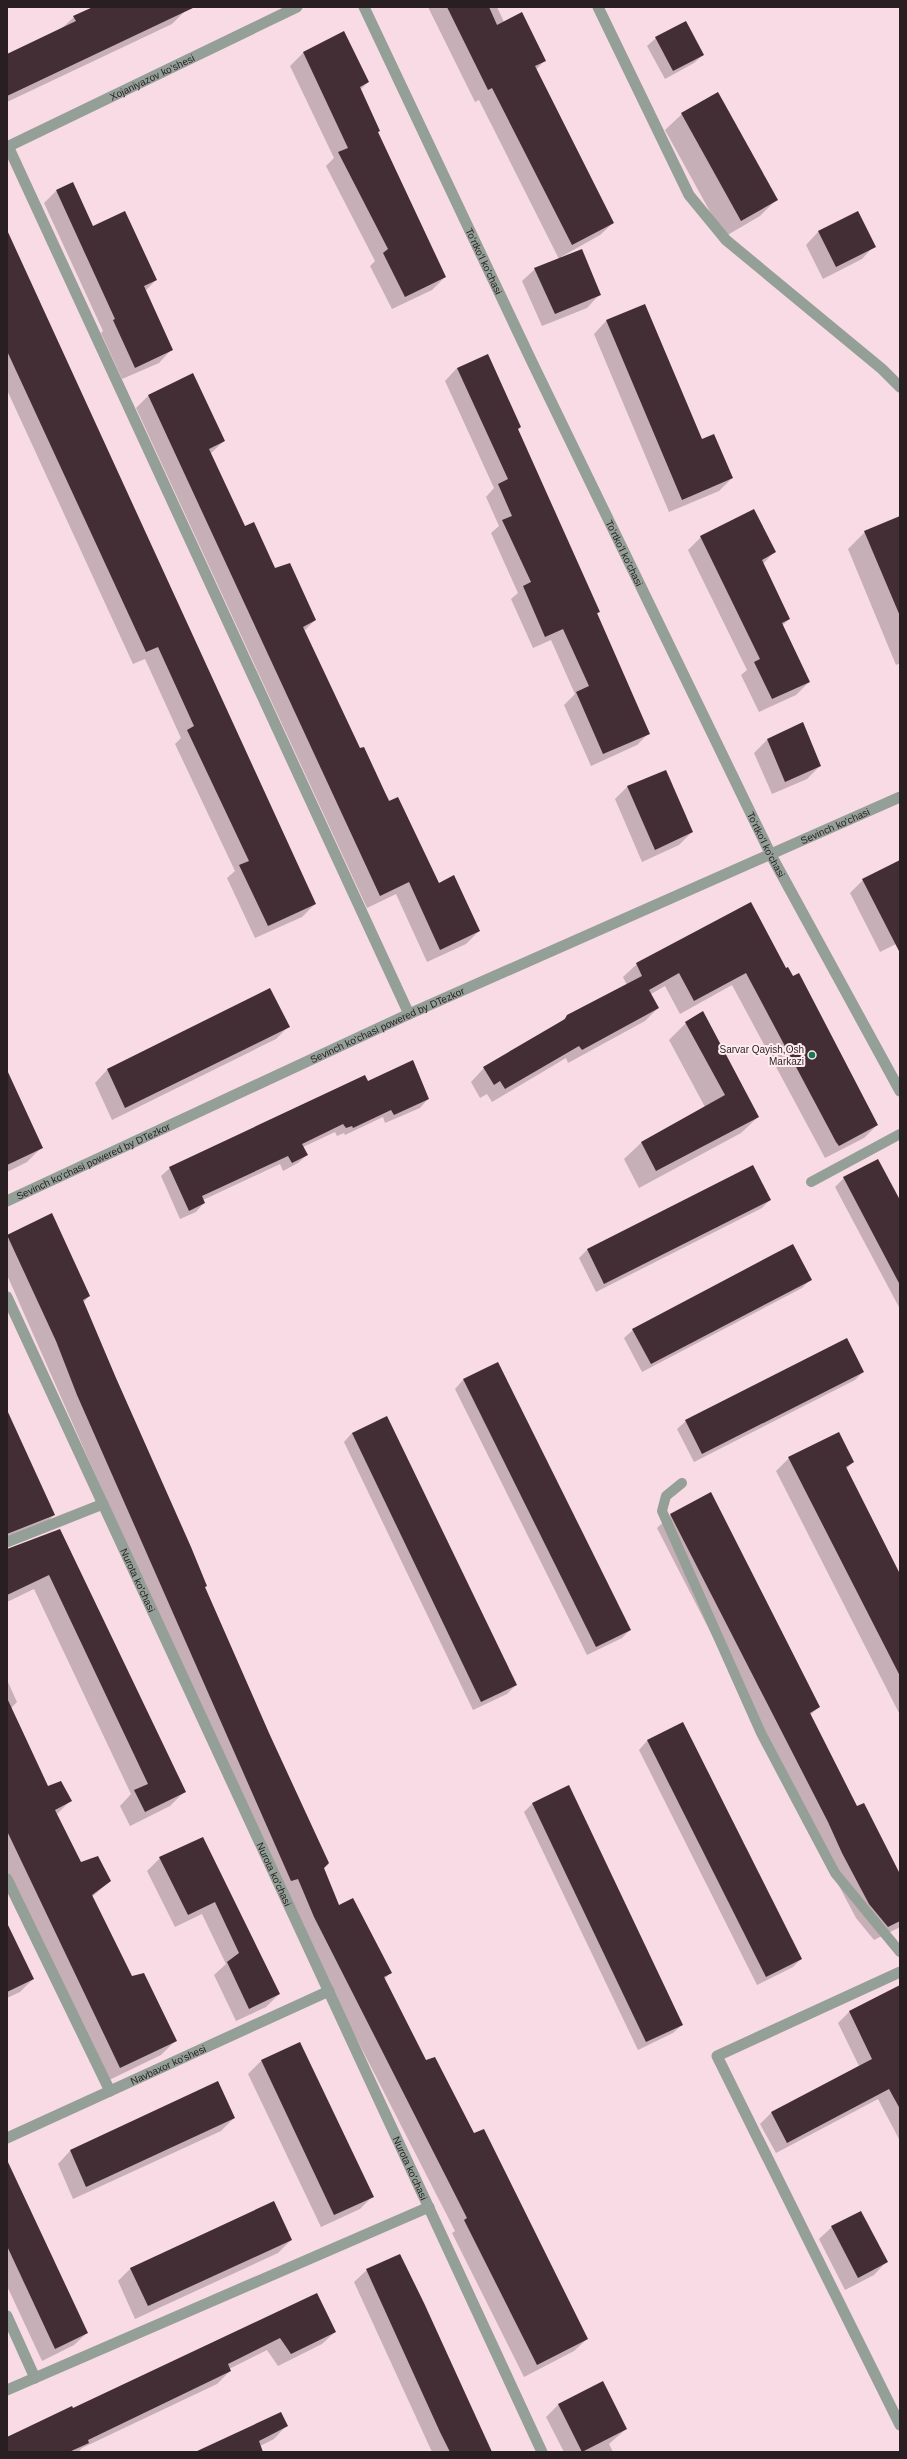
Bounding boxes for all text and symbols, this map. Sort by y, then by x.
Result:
street label: Xojaniyazov ko'shesi [108,52,196,103]
street label: To'rtko'l ko'chasi [463,226,504,296]
street label: To'rtko'l ko'chasi [603,518,645,588]
street label: Sevinch ko'chasi [799,806,871,846]
street label: To'rtko'l ko'chasi [745,810,787,879]
street label: Sevinch ko'chasi powered by DTezkor [309,985,467,1065]
place label: Sarvar Qayish,Osh Markazi [720,1044,804,1067]
marker: Sarvar Qayish,Osh Markazi [807,1050,817,1060]
street label: Sevinch ko'chasi powered by DTezkor [15,1121,173,1202]
street label: Nurota ko'chasi [118,1547,157,1614]
street label: Nurota ko'chasi [254,1841,293,1908]
street label: Navbaxor ko'shesi [129,2043,208,2087]
street label: Nurota ko'chasi [391,2135,429,2202]

